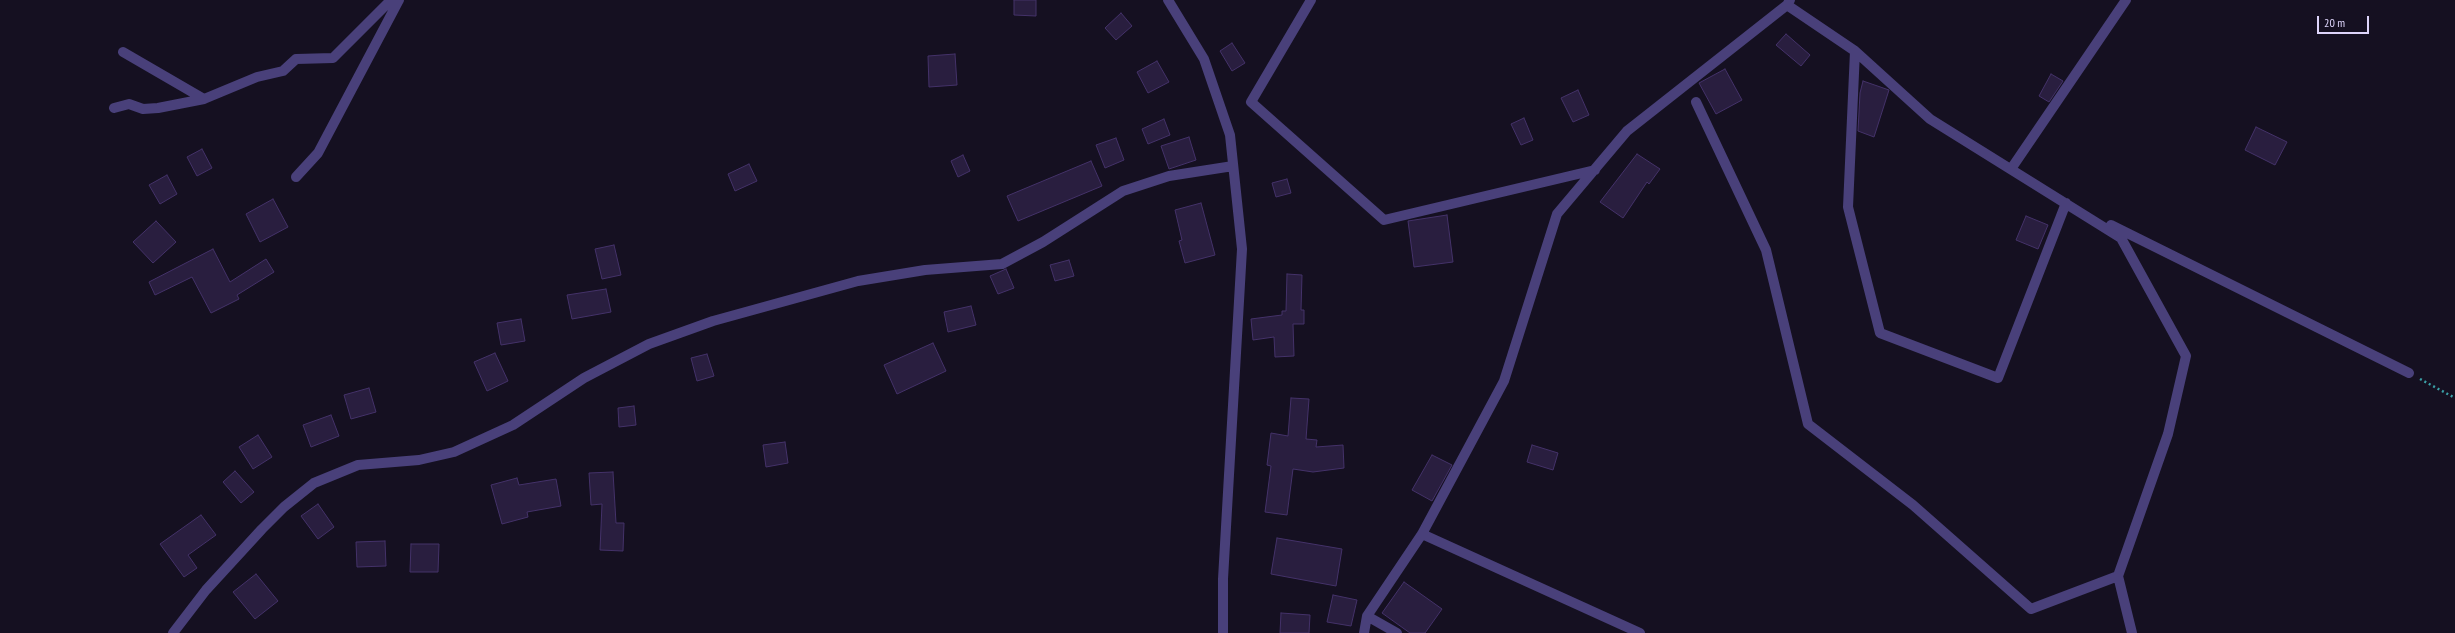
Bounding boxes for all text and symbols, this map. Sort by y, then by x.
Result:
scale bar [2319,8,2371,34]
text: 20 m [2324,15,2345,30]

